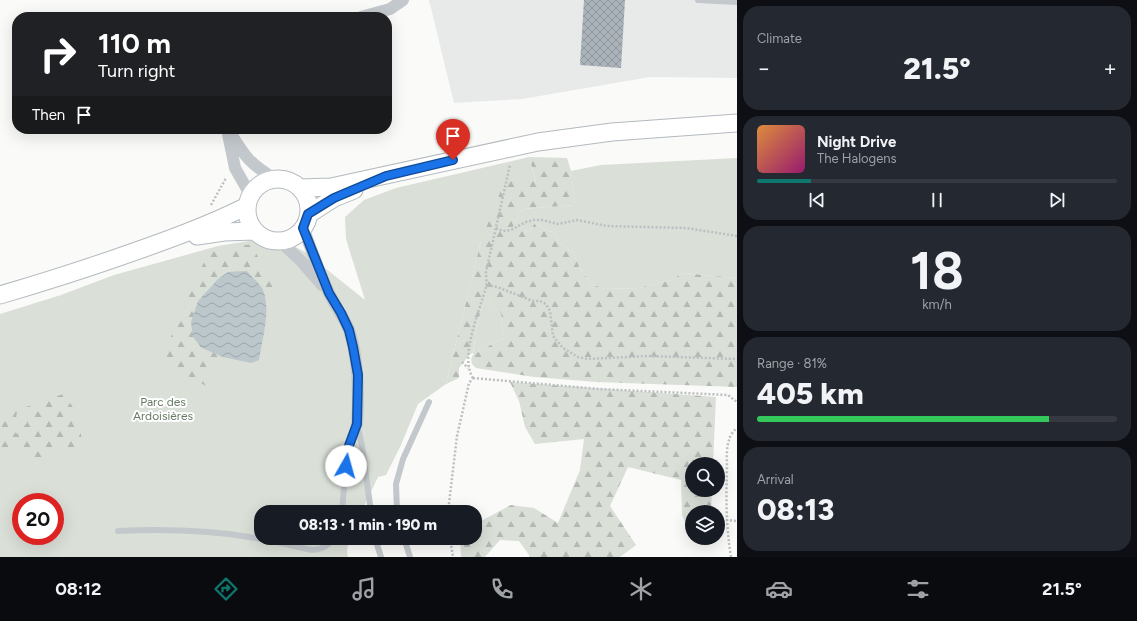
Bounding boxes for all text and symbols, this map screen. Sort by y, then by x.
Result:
text: 110 m [98,26,171,60]
icon: right [32,28,84,80]
text: Climate [757,31,802,46]
text: 21.5° [903,50,971,87]
text: − [757,55,771,82]
text: + [1103,55,1117,82]
text: Turn right [98,60,175,82]
icon: arrive [73,104,95,126]
text: Then [32,106,65,124]
pin [436,119,470,160]
icon: arrive [442,125,464,147]
text: Night Drive [817,133,896,151]
text: The Halogens [817,151,897,166]
icon: previous [806,189,828,211]
icon: pause [926,189,948,211]
icon: next [1046,189,1068,211]
text: 18 [910,240,964,302]
text: km/h [922,297,952,312]
text: Range · 81% [757,356,827,371]
text: 405 km [757,375,864,412]
park label: Parc des Ardoisières [133,395,193,423]
position arrow [325,445,367,487]
map controls [685,457,725,545]
button: search [685,457,725,497]
text: Arrival [757,472,794,487]
text: 08:13 [757,491,834,528]
speed limit sign: 20 [12,493,64,545]
button: layers [685,505,725,545]
text: 08:13 · 1 min · 190 m [299,516,437,534]
icon: directions [212,575,240,603]
icon: music [350,575,378,603]
icon: phone [488,575,516,603]
icon: climate [627,575,655,603]
icon: car [765,575,793,603]
icon: filters [904,575,932,603]
text: 08:12 [55,578,101,600]
text: 21.5° [1042,578,1082,600]

